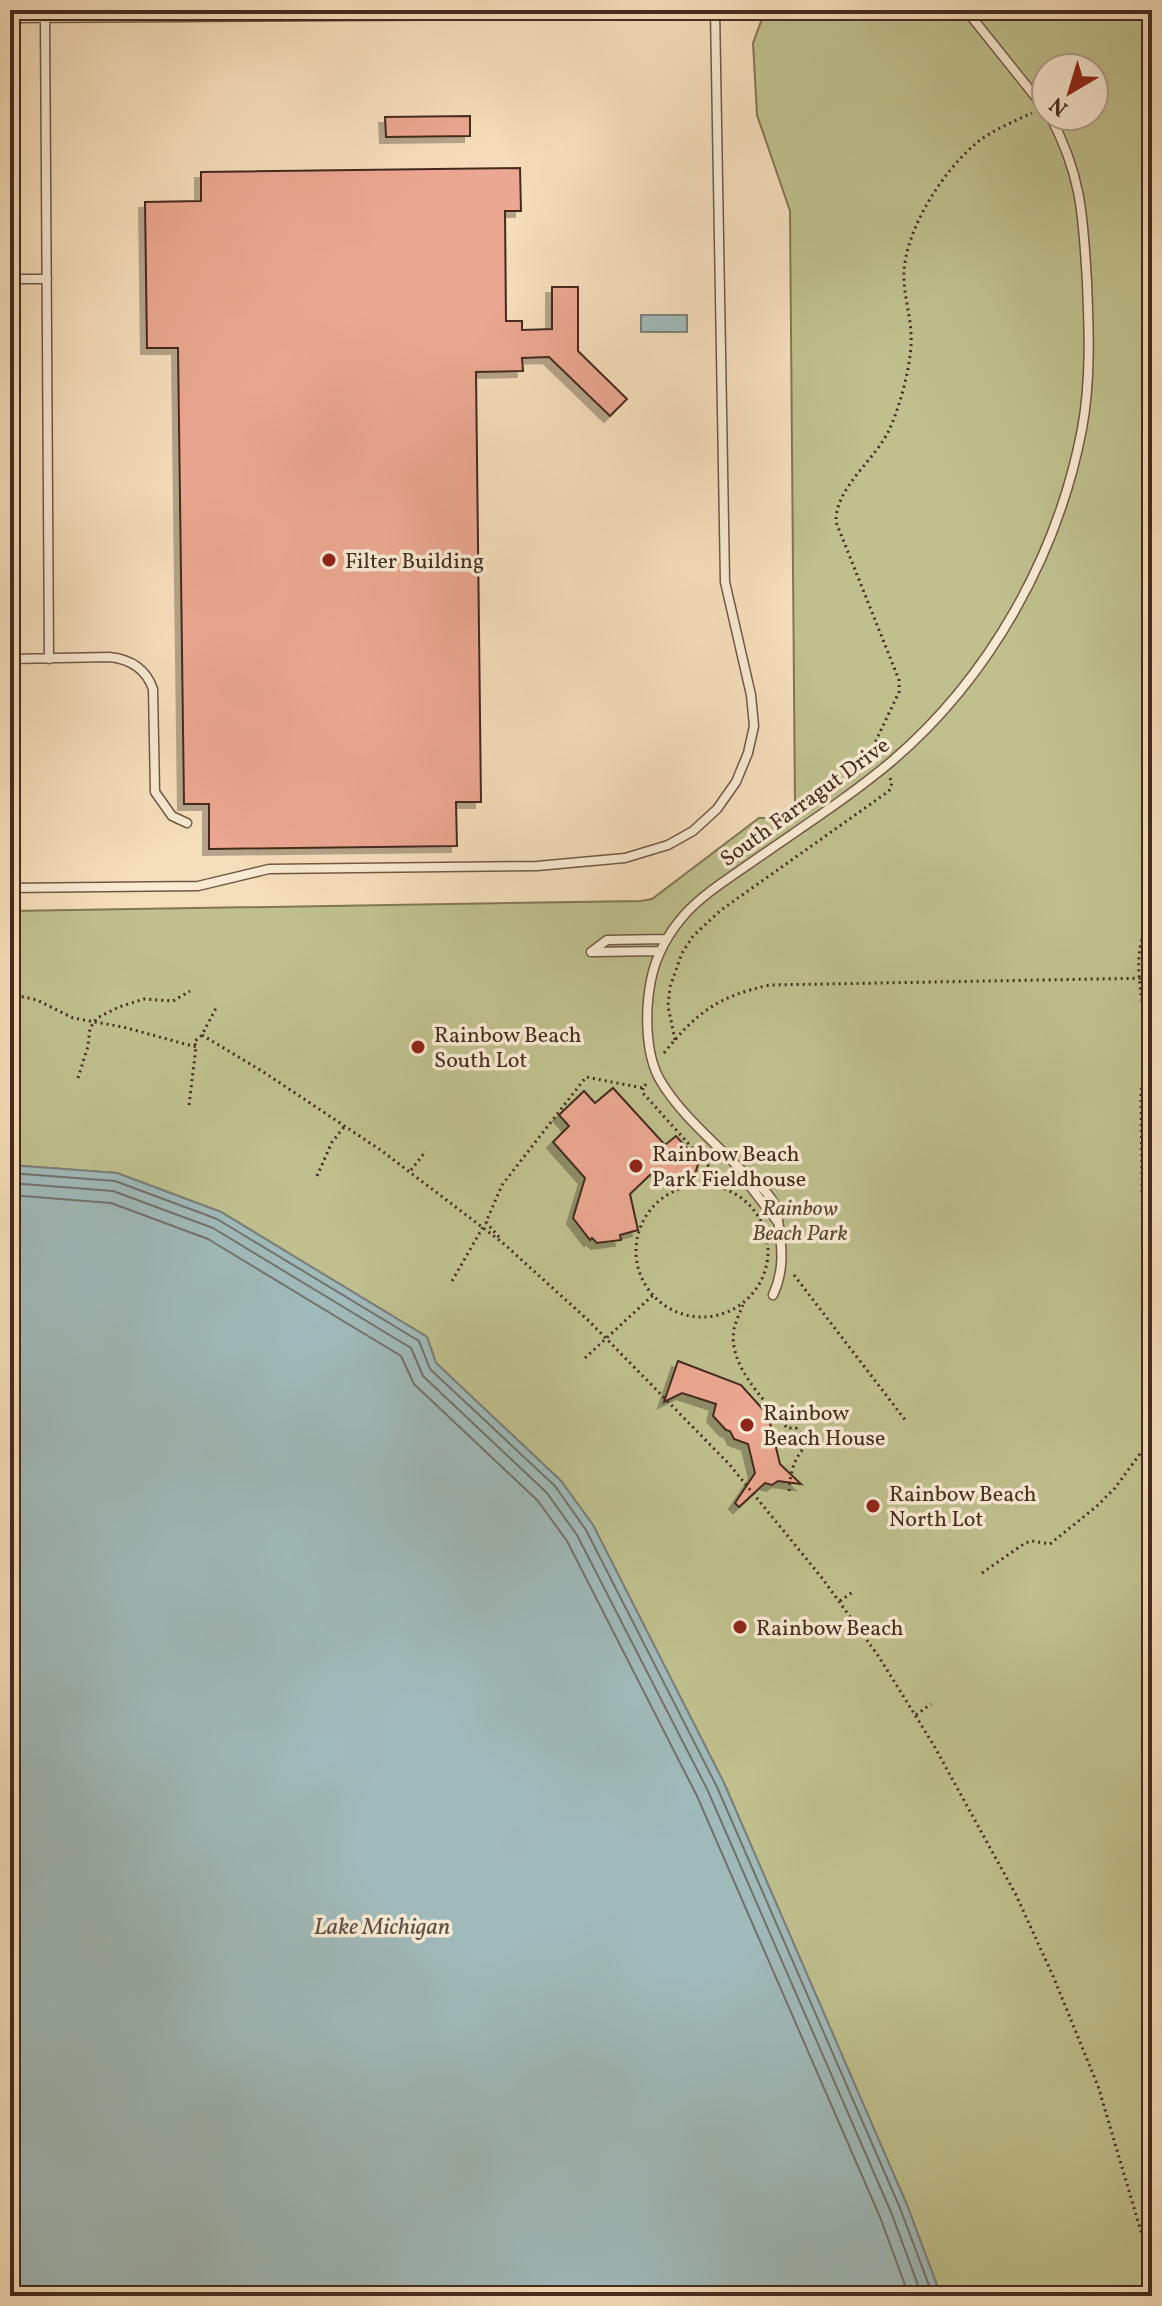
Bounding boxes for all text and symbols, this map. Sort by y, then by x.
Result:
north arrow [1030,52,1110,132]
text: N [1043,89,1075,123]
place label: Filter Building [345,547,484,578]
marker: Filter Building [320,551,338,569]
street label: South Farragut Drive [714,731,897,875]
place label: Rainbow Beach South Lot [434,1021,582,1077]
marker: Rainbow Beach South Lot [409,1038,427,1056]
place label: Rainbow Beach Park Fieldhouse [652,1140,806,1196]
marker: Rainbow Beach Park Fieldhouse [627,1157,645,1175]
park label: Rainbow Beach Park [752,1194,848,1250]
place label: Rainbow Beach House [763,1399,885,1455]
marker: Rainbow Beach House [738,1416,756,1434]
place label: Rainbow Beach North Lot [889,1480,1037,1536]
marker: Rainbow Beach North Lot [864,1497,882,1515]
place label: Rainbow Beach [756,1614,904,1645]
marker: Rainbow Beach [731,1618,749,1636]
water label: Lake Michigan [314,1911,450,1945]

